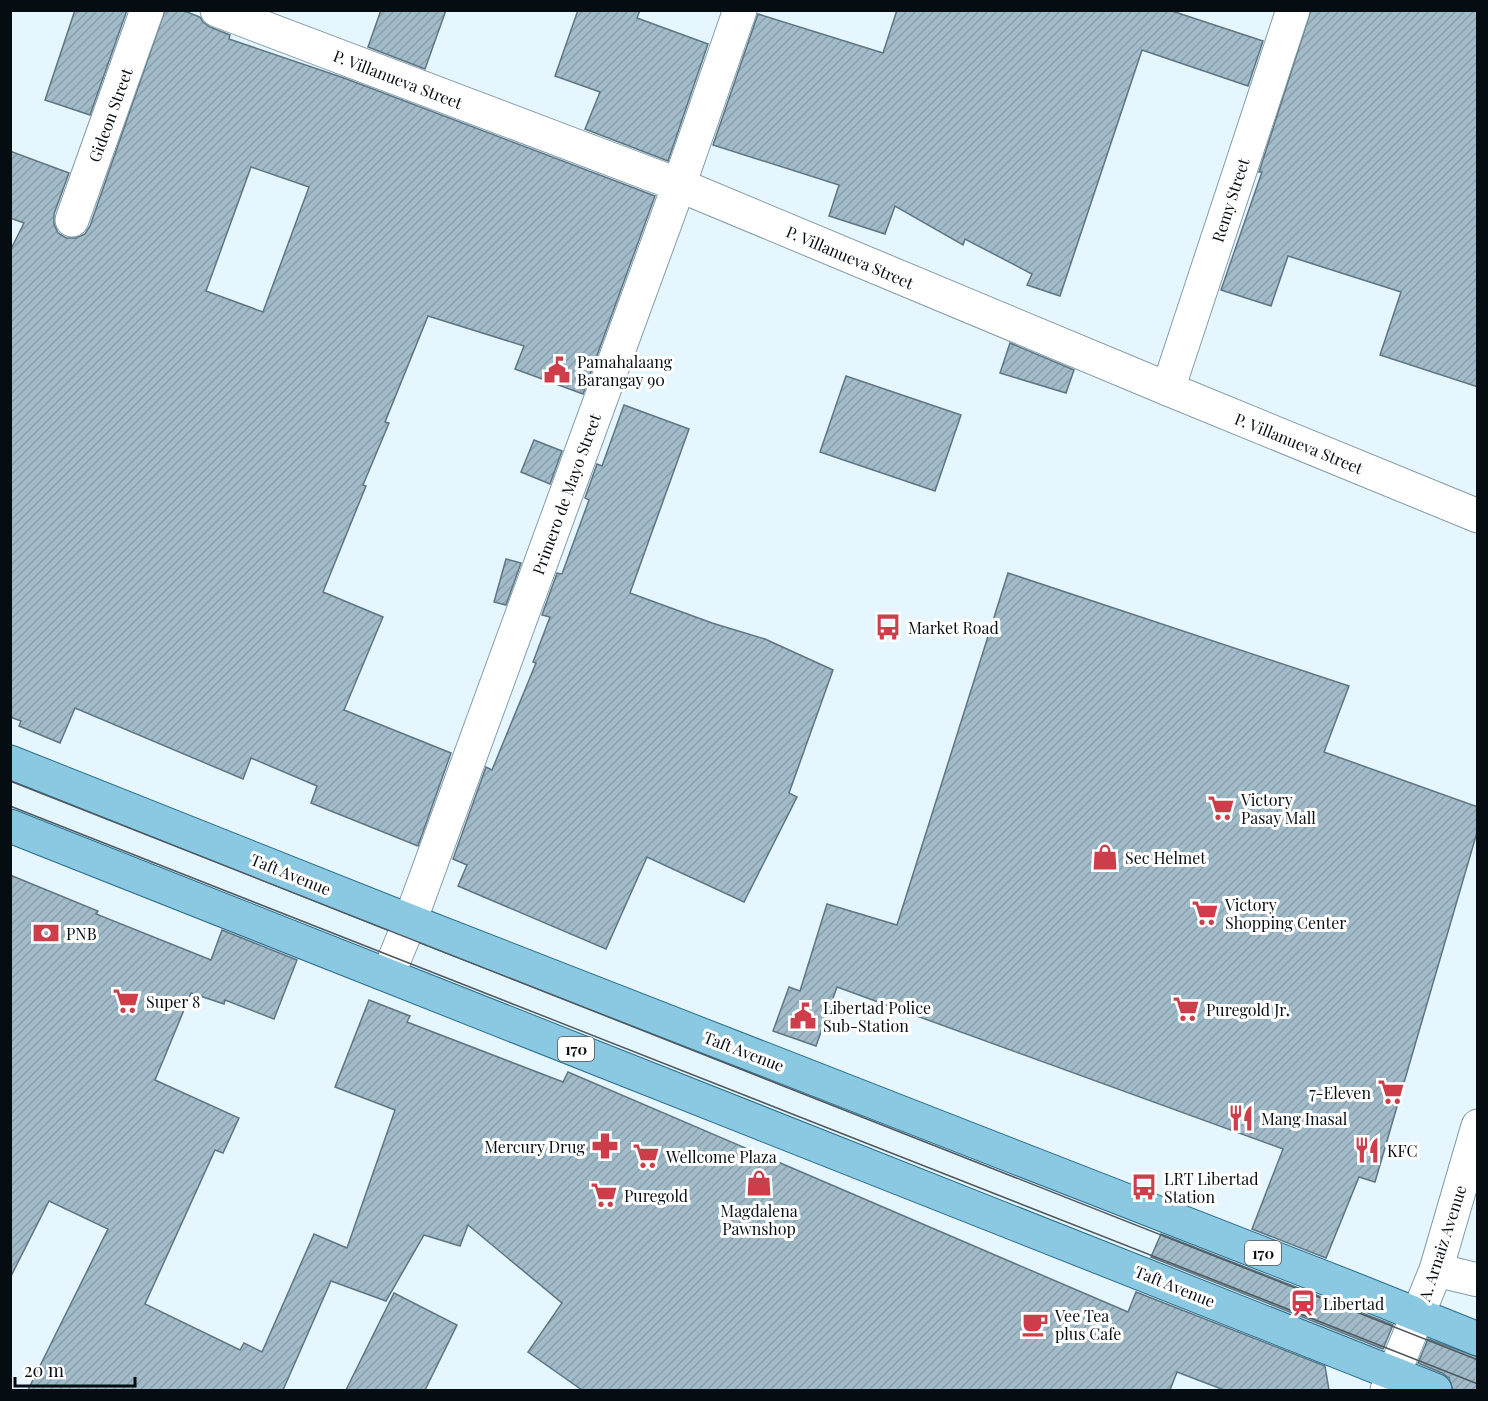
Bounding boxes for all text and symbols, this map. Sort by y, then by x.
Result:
street label: P. Villanueva Street [331,45,466,113]
street label: Gideon Street [83,65,137,165]
street label: Remy Street [1207,155,1254,245]
street label: P. Villanueva Street [783,221,917,293]
place label: Pamahalaang Barangay 90 [577,351,673,390]
public building icon: Pamahalaang Barangay 90 [542,355,572,385]
street label: P. Villanueva Street [1232,408,1367,478]
street label: Primero de Mayo Street [527,410,605,577]
bus stop icon: Market Road [873,612,903,642]
place label: Market Road [908,617,999,638]
place label: Victory Pasay Mall [1240,789,1316,828]
supermarket icon: Victory Pasay Mall [1206,793,1236,823]
shop icon: Sec Helmet [1090,842,1120,872]
place label: Sec Helmet [1125,847,1206,868]
street label: Taft Avenue [248,848,334,900]
place label: Victory Shopping Center [1224,894,1346,933]
supermarket icon: Victory Shopping Center [1190,898,1220,928]
bank icon: PNB [31,918,61,948]
place label: PNB [66,923,97,944]
supermarket icon: Super 8 [111,986,141,1016]
place label: Super 8 [146,991,200,1012]
supermarket icon: Puregold Jr. [1171,994,1201,1024]
place label: Libertad Police Sub-Station [823,997,931,1036]
place label: Puregold Jr. [1206,999,1290,1020]
public building icon: Libertad Police Sub-Station [788,1001,818,1031]
street label: Taft Avenue [701,1026,787,1076]
road number: 170 [558,1037,594,1061]
supermarket icon: 7-Eleven [1376,1077,1406,1107]
place label: 7-Eleven [1309,1082,1371,1103]
restaurant icon: Mang Inasal [1226,1103,1256,1133]
place label: Mang Inasal [1261,1108,1348,1129]
pharmacy icon: Mercury Drug [590,1131,620,1161]
restaurant icon: KFC [1352,1135,1382,1165]
place label: Mercury Drug [484,1136,586,1157]
place label: KFC [1387,1140,1417,1161]
supermarket icon: Wellcome Plaza [631,1141,661,1171]
place label: Wellcome Plaza [665,1146,777,1167]
shop icon: Magdalena Pawnshop [744,1168,774,1198]
place label: LRT Libertad Station [1164,1168,1258,1207]
bus stop icon: LRT Libertad Station [1129,1172,1159,1202]
supermarket icon: Puregold [589,1180,619,1210]
street label: A. Arnaiz Avenue [1413,1182,1471,1305]
place label: Puregold [624,1185,688,1206]
place label: Magdalena Pawnshop [720,1200,798,1239]
road number: 170 [1245,1241,1281,1265]
street label: Taft Avenue [1132,1260,1218,1312]
station icon: Libertad [1288,1288,1318,1318]
place label: Libertad [1323,1293,1384,1314]
place label: Vee Tea plus Cafe [1054,1305,1121,1344]
cafe icon: Vee Tea plus Cafe [1020,1309,1050,1339]
scale bar [15,1350,135,1388]
text: 20 m [24,1358,64,1382]

